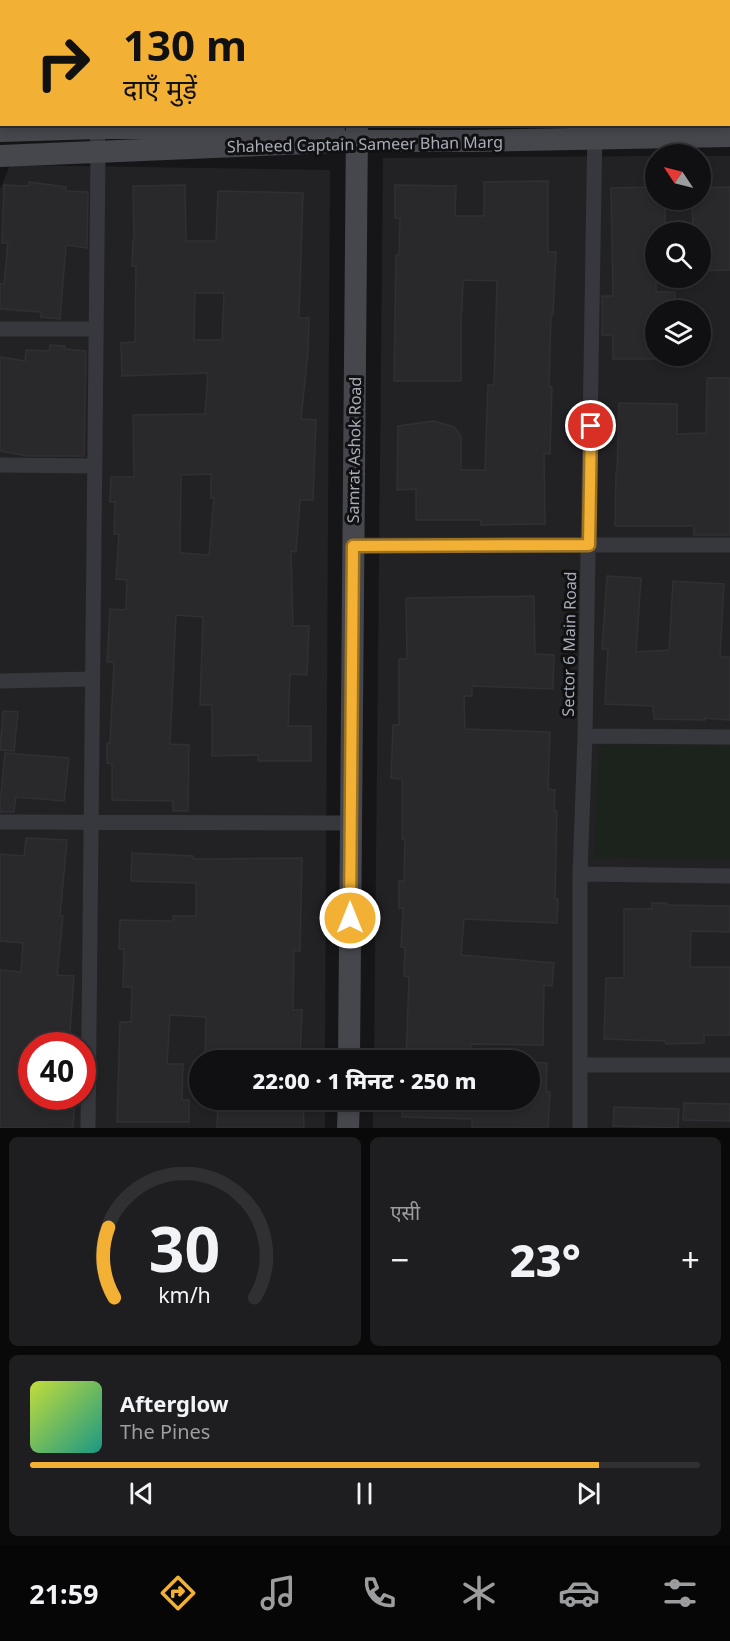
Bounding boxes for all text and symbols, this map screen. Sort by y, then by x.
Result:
text: 130 m [123,16,247,73]
icon: right [24,24,102,102]
text: दाएँ मुड़ें [123,70,197,107]
street label: Shaheed Captain Sameer Bhan Marg [227,131,503,157]
north arrow [645,144,711,210]
map controls [645,144,711,366]
button: search [645,222,711,288]
button: layers [645,300,711,366]
street label: Samrat Ashok Road [342,377,366,523]
pin [565,400,616,451]
icon: arrive [574,409,607,442]
street label: Sector 6 Main Road [557,571,581,717]
position arrow [318,886,382,950]
speed limit sign: 40 [18,1032,96,1110]
text: 22:00 · 1 मिनट · 250 m [253,1065,476,1095]
text: एसी [391,1199,420,1226]
text: 30 [149,1205,220,1290]
text: 23° [510,1229,581,1290]
text: − [391,1237,409,1282]
text: + [681,1237,700,1282]
text: km/h [158,1281,211,1310]
text: Afterglow [120,1388,229,1418]
text: The Pines [120,1418,210,1445]
icon: previous [125,1477,158,1510]
icon: pause [348,1477,381,1510]
icon: next [572,1477,605,1510]
icon: directions [157,1572,199,1614]
icon: music [257,1572,299,1614]
icon: phone [358,1572,400,1614]
icon: climate [458,1572,500,1614]
icon: car [558,1572,600,1614]
icon: filters [659,1572,701,1614]
text: 21:59 [29,1575,99,1612]

